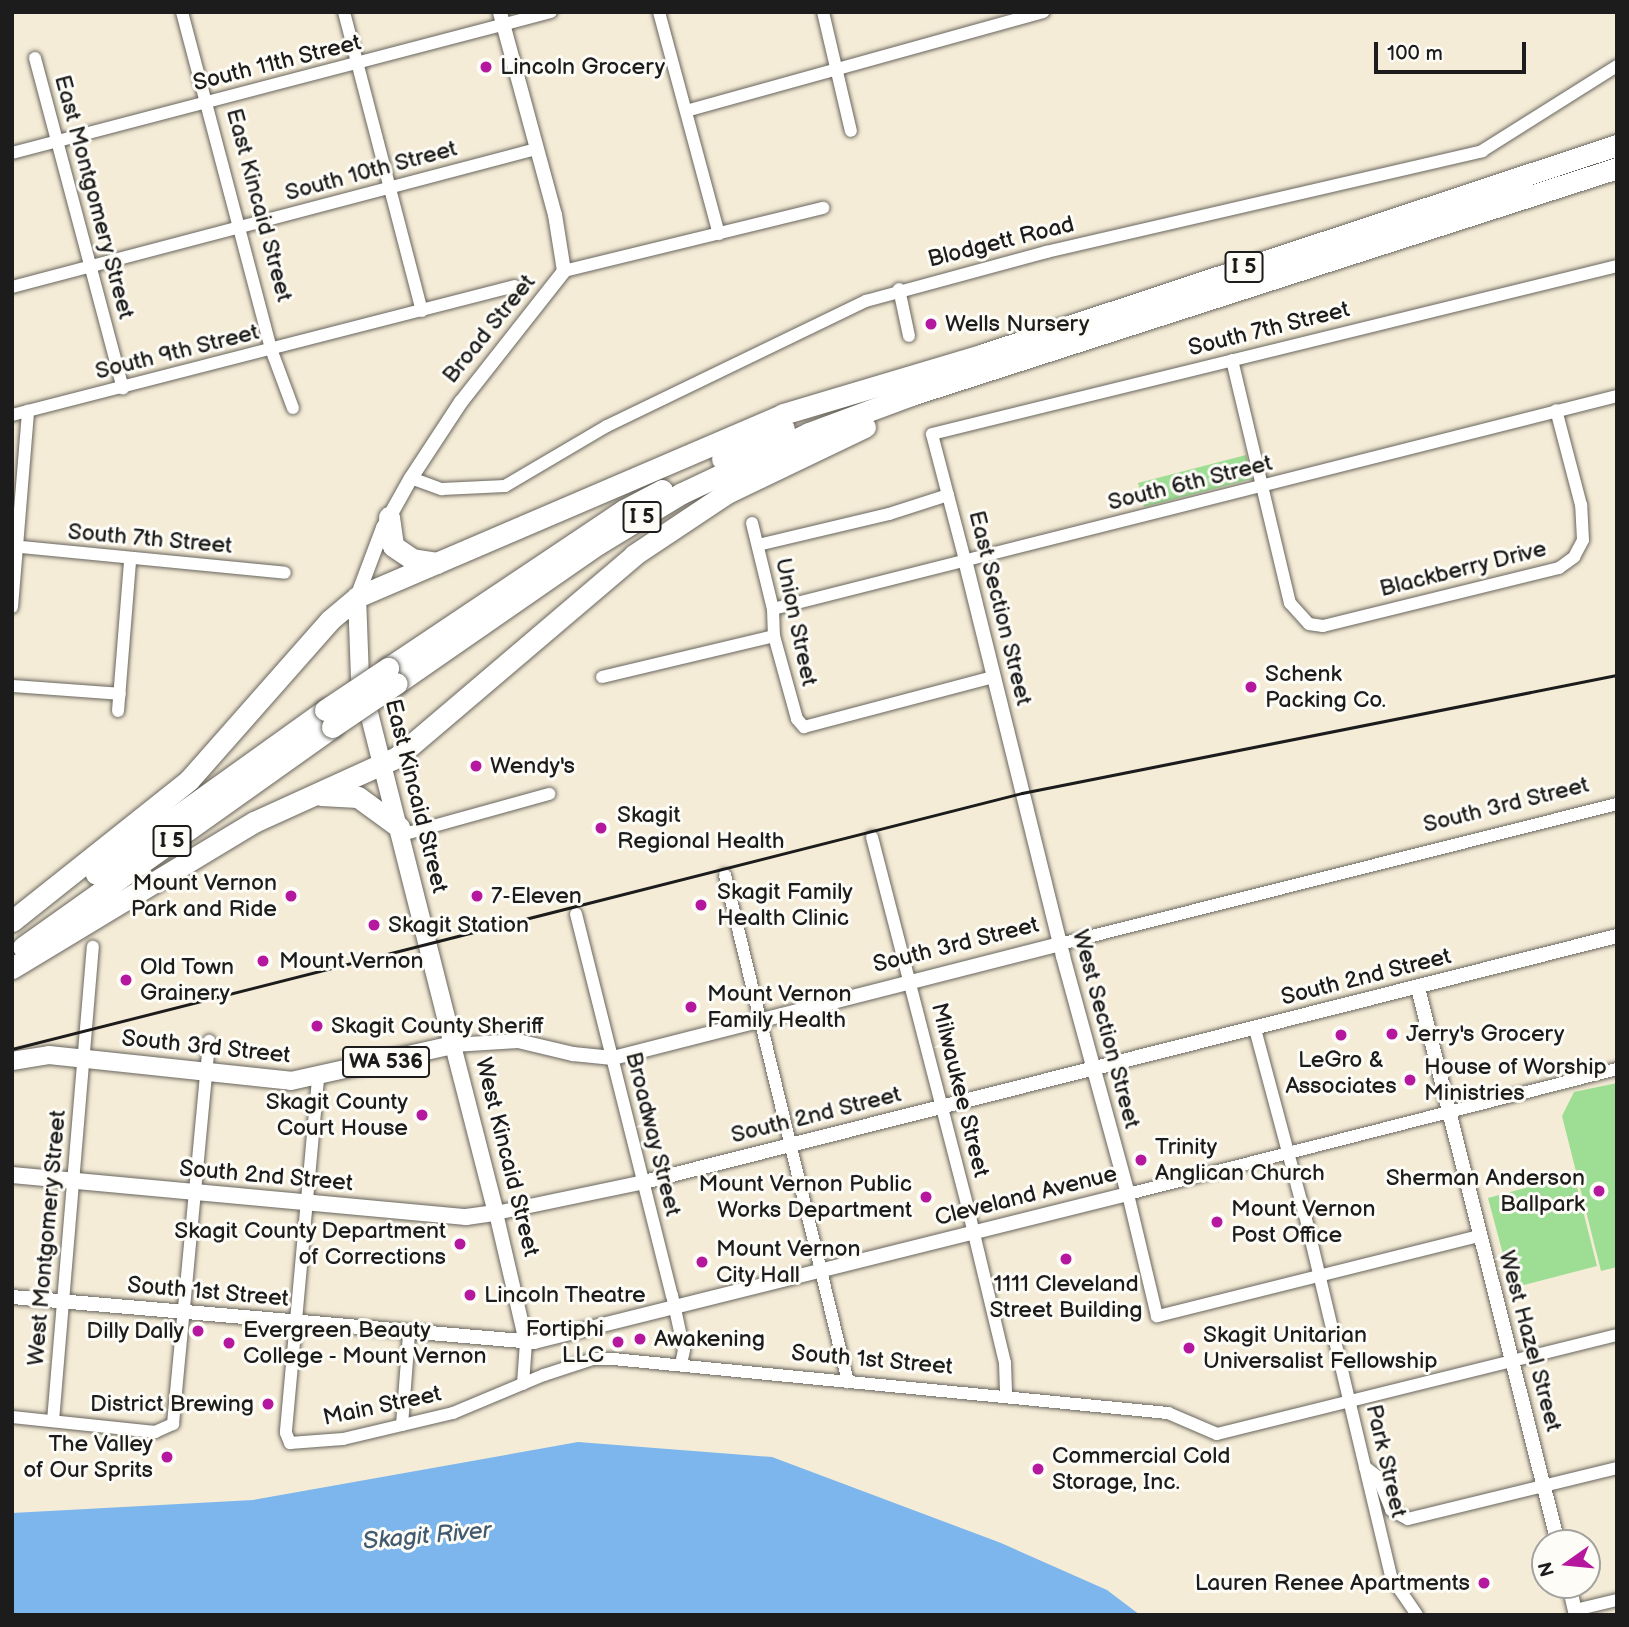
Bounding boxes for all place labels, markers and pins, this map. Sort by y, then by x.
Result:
place label: Lincoln Grocery [500,53,665,81]
marker: Lincoln Grocery [478,59,494,75]
place label: Wells Nursery [945,310,1089,338]
marker: Wells Nursery [923,316,939,332]
place label: Schenk Packing Co. [1265,660,1386,714]
marker: Schenk Packing Co. [1243,679,1259,695]
place label: Wendy's [490,752,575,780]
marker: Wendy's [468,758,484,774]
place label: Skagit Regional Health [617,801,784,855]
marker: Skagit Regional Health [591,818,611,838]
place label: Mount Vernon Park and Ride [131,869,277,923]
place label: Skagit Family Health Clinic [717,878,853,932]
place label: 7-Eleven [491,882,582,910]
marker: Mount Vernon Park and Ride [283,888,299,904]
marker: 7-Eleven [469,888,485,904]
marker: Skagit Family Health Clinic [691,895,711,915]
place label: Skagit Station [388,911,530,939]
marker: Skagit Station [366,917,382,933]
place label: Mount Vernon [279,947,424,975]
marker: Mount Vernon [253,951,273,971]
place label: Old Town Grainery [140,953,235,1007]
marker: Old Town Grainery [118,972,134,988]
place label: Mount Vernon Family Health [707,980,852,1034]
marker: Mount Vernon Family Health [681,997,701,1017]
place label: Skagit County Sheriff [331,1012,546,1040]
marker: Skagit County Sheriff [309,1018,325,1034]
place label: Jerry's Grocery [1406,1020,1564,1048]
marker: Jerry's Grocery [1384,1026,1400,1042]
marker: LeGro & Associates [1333,1027,1349,1043]
place label: LeGro & Associates [1285,1046,1397,1100]
place label: House of Worship Ministries [1424,1053,1608,1107]
marker: House of Worship Ministries [1402,1072,1418,1088]
place label: Skagit County Court House [266,1088,408,1142]
marker: Skagit County Court House [414,1107,430,1123]
place label: Trinity Anglican Church [1155,1133,1325,1187]
marker: Trinity Anglican Church [1133,1152,1149,1168]
place label: Sherman Anderson Ballpark [1386,1164,1585,1218]
place label: Mount Vernon Public Works Department [698,1170,912,1224]
marker: Sherman Anderson Ballpark [1591,1183,1607,1199]
marker: Mount Vernon Public Works Department [918,1189,934,1205]
place label: Mount Vernon Post Office [1231,1195,1376,1249]
marker: Mount Vernon Post Office [1209,1214,1225,1230]
place label: Skagit County Department of Corrections [173,1217,446,1271]
place label: Mount Vernon City Hall [716,1235,861,1289]
marker: Skagit County Department of Corrections [452,1236,468,1252]
marker: 1111 Cleveland Street Building [1058,1251,1074,1267]
marker: Mount Vernon City Hall [694,1254,710,1270]
place label: 1111 Cleveland Street Building [989,1270,1143,1324]
place label: Lincoln Theatre [484,1281,646,1309]
marker: Lincoln Theatre [462,1287,478,1303]
place label: Fortiphi LLC [525,1315,604,1369]
place label: Evergreen Beauty College - Mount Vernon [243,1316,489,1370]
place label: Dilly Dally [85,1317,184,1345]
place label: Skagit Unitarian Universalist Fellowship [1203,1321,1438,1375]
marker: Dilly Dally [190,1323,206,1339]
place label: Awakening [654,1325,765,1353]
marker: Awakening [632,1331,648,1347]
marker: Fortiphi LLC [610,1334,626,1350]
marker: Evergreen Beauty College - Mount Vernon [221,1335,237,1351]
marker: Skagit Unitarian Universalist Fellowship [1181,1340,1197,1356]
place label: District Brewing [90,1390,254,1418]
marker: District Brewing [260,1396,276,1412]
place label: The Valley of Our Sprits [23,1430,153,1484]
place label: Commercial Cold Storage, Inc. [1052,1442,1230,1496]
marker: The Valley of Our Sprits [159,1449,175,1465]
marker: Commercial Cold Storage, Inc. [1030,1461,1046,1477]
place label: Lauren Renee Apartments [1195,1569,1470,1597]
marker: Lauren Renee Apartments [1476,1575,1492,1591]

